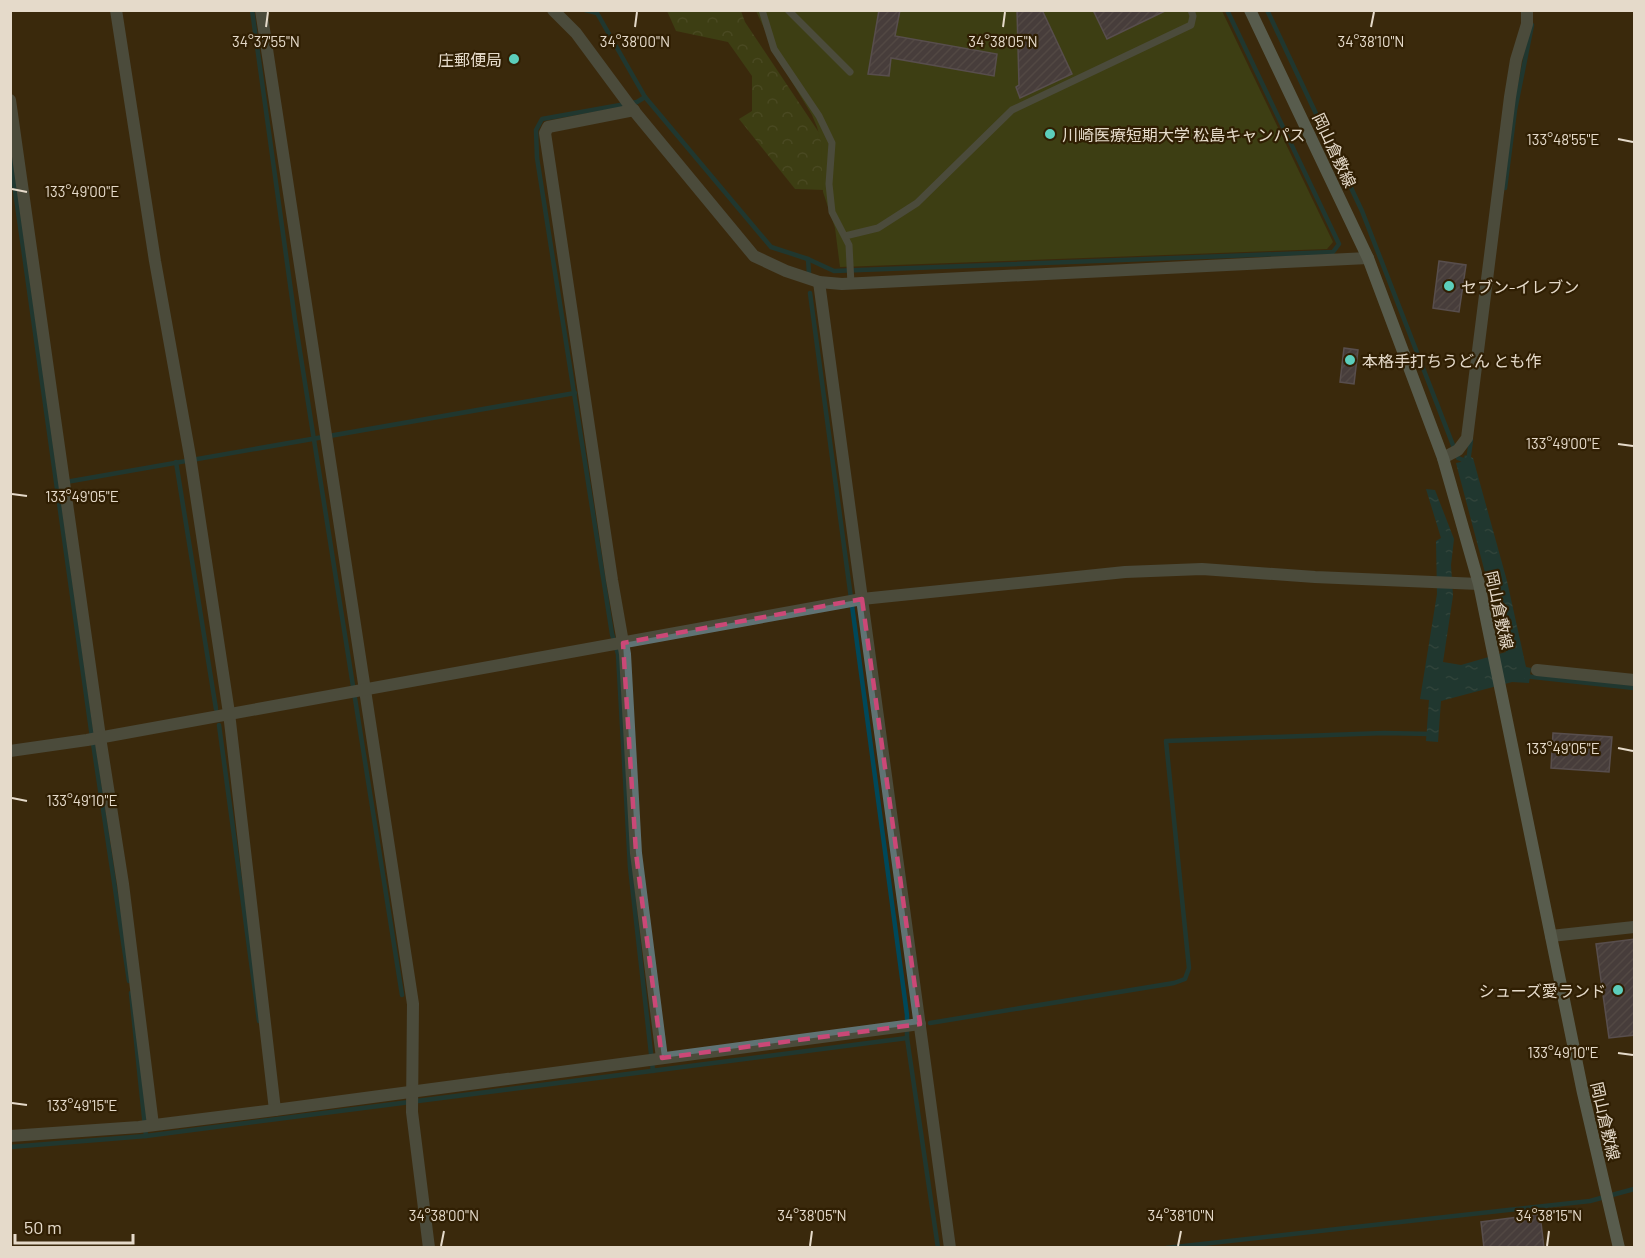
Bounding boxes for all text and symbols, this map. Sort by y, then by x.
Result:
text: 34°37'55"N [232,32,300,50]
text: 34°38'00"N [600,32,670,50]
text: 34°38'05"N [968,32,1038,50]
text: 34°38'10"N [1337,32,1405,50]
place label: 庄郵便局 [438,50,502,69]
marker: 庄郵便局 [507,52,521,66]
street label: 岡山倉敷線 [1309,110,1361,190]
place label: 川崎医療短期大学 松島キャンパス [1062,125,1305,144]
marker: 川崎医療短期大学 松島キャンパス [1043,127,1057,141]
text: 133°48'55"E [1527,130,1599,148]
text: 133°49'00"E [45,182,119,200]
place label: セブン-イレブン [1461,277,1579,296]
marker: セブン-イレブン [1442,279,1456,293]
place label: 本格手打ちうどん とも作 [1362,351,1541,370]
marker: 本格手打ちうどん とも作 [1343,353,1357,367]
text: 133°49'00"E [1526,434,1600,452]
text: 133°49'05"E [45,487,119,505]
street label: 岡山倉敷線 [1482,569,1518,651]
text: 133°49'05"E [1526,739,1600,757]
text: 133°49'10"E [46,791,118,809]
place label: シューズ愛ランド [1479,981,1606,1000]
marker: シューズ愛ランド [1611,983,1625,997]
text: 133°49'10"E [1527,1043,1599,1061]
street label: 岡山倉敷線 [1588,1080,1624,1162]
text: 133°49'15"E [47,1096,117,1114]
text: 34°38'00"N [409,1206,479,1224]
text: 34°38'05"N [777,1206,847,1224]
text: 34°38'10"N [1147,1206,1215,1224]
text: 34°38'15"N [1516,1206,1582,1224]
scale bar [15,1207,134,1245]
text: 50 m [24,1216,62,1238]

